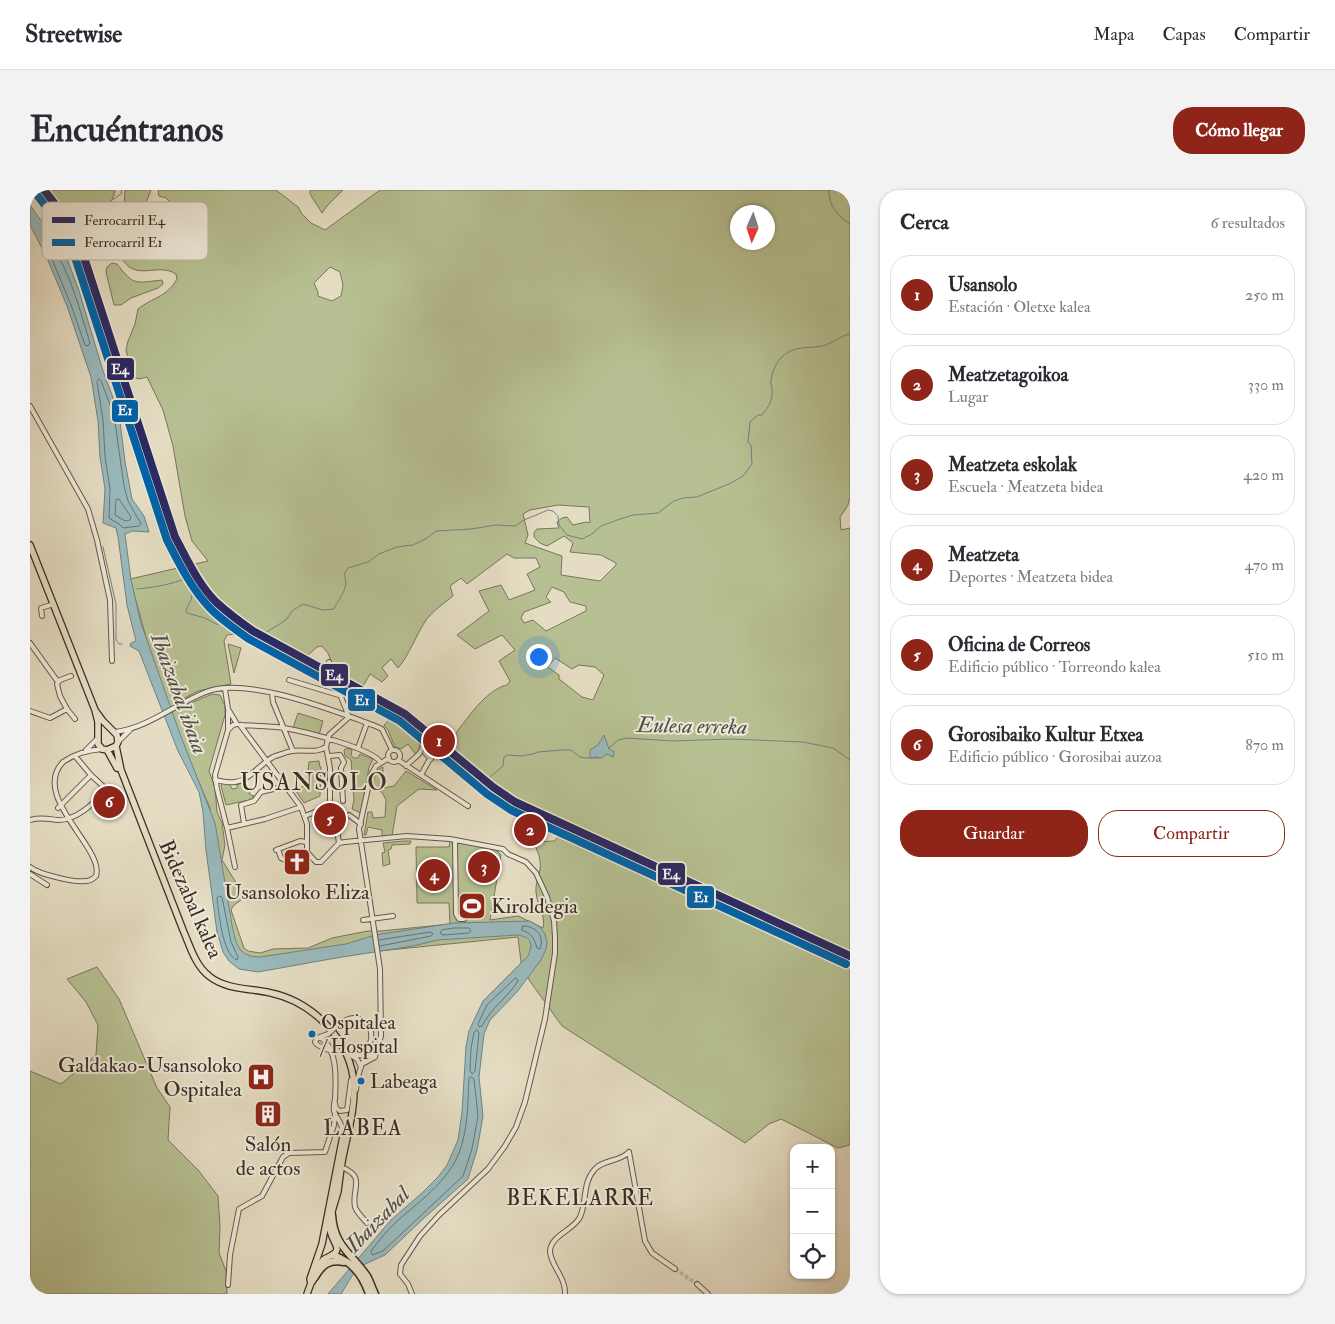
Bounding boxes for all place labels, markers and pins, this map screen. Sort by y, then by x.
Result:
pin: 1 [423,722,455,760]
pin: 6 [93,783,125,821]
pin: 5 [314,800,346,838]
pin: 2 [514,811,546,849]
church icon: Usansoloko Eliza [282,847,312,877]
pin: 3 [468,848,500,886]
pin: 4 [418,856,450,894]
place label: Usansoloko Eliza [224,879,370,906]
sports icon: Kiroldegia [457,891,487,921]
place label: Kiroldegia [491,893,578,920]
place label: Ospitalea / Hospital [319,1010,398,1060]
marker: Ospitalea / Hospital [307,1029,317,1039]
place label: Galdakao-Usansoloko Ospitalea [58,1052,242,1103]
hospital icon: Galdakao-Usansoloko Ospitalea [246,1062,276,1092]
place label: Labeaga [370,1069,438,1094]
marker: Labeaga [356,1076,366,1086]
building icon: Salón de actos [253,1099,283,1129]
place label: Salón de actos [236,1131,300,1182]

